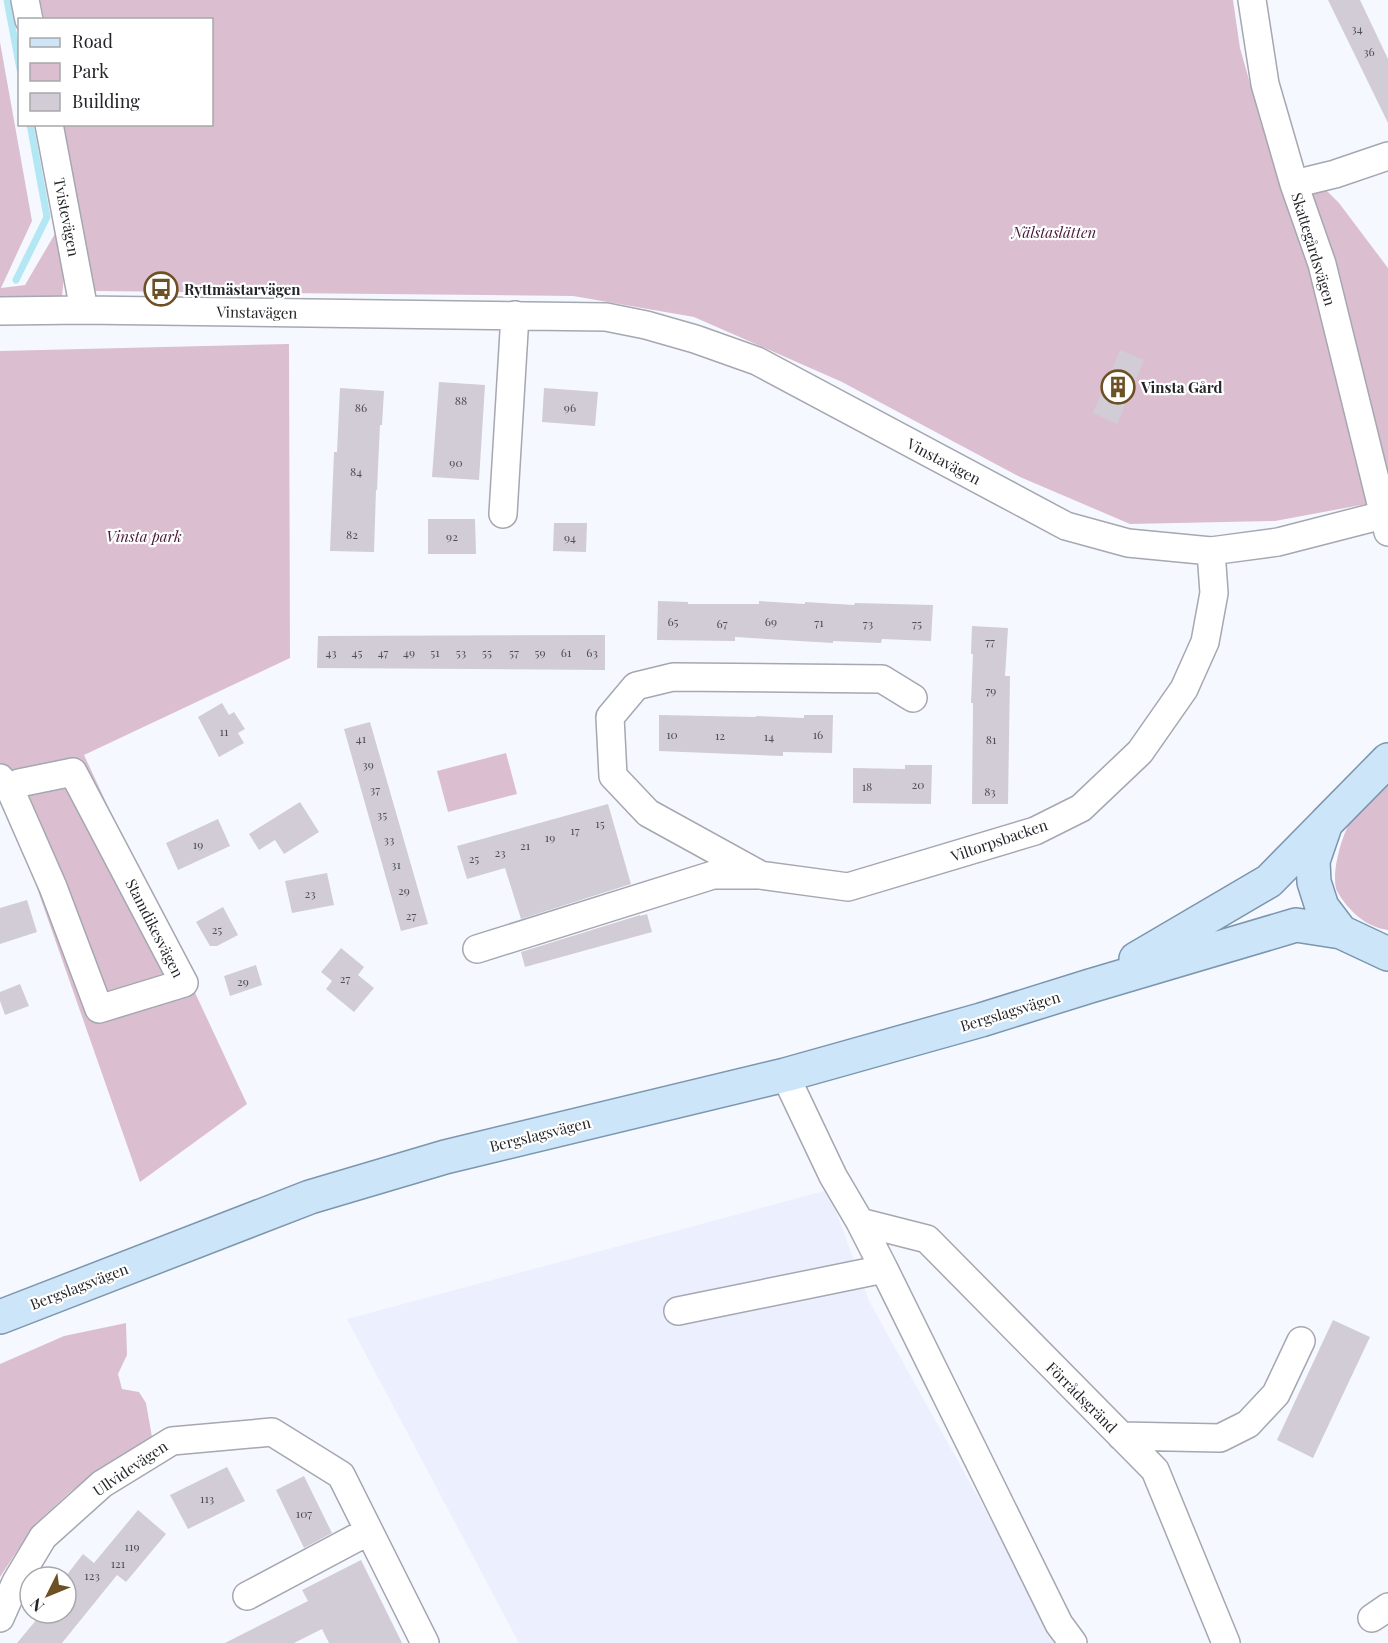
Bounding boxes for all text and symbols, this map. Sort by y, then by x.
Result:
legend [18,18,213,126]
house number: 34 [1351,20,1363,36]
text: Road [72,29,113,53]
house number: 36 [1363,43,1375,59]
text: Park [72,59,109,83]
text: Building [72,89,140,113]
street label: Tvistevägen [50,176,84,258]
street label: Skattegårdsvägen [1287,190,1341,308]
park label: Nälstaslätten [1010,222,1096,242]
bus stop icon: Ryttmästarvägen [143,271,179,307]
place label: Ryttmästarvägen [184,279,301,299]
street label: Vinstavägen [215,301,298,323]
building icon: Vinsta Gård [1100,369,1136,405]
place label: Vinsta Gård [1140,377,1222,397]
house number: 88 [455,392,467,408]
house number: 86 [355,399,367,415]
house number: 96 [564,399,576,415]
street label: Vinstavägen [903,433,984,489]
house number: 90 [449,454,463,470]
house number: 84 [350,463,362,479]
park label: Vinsta park [106,526,182,546]
house number: 82 [346,526,358,542]
house number: 92 [446,528,458,544]
house number: 94 [564,529,576,545]
house number: 65 [667,613,679,629]
house number: 69 [765,613,777,629]
house number: 71 [814,614,824,630]
house number: 67 [716,615,728,631]
house number: 73 [863,615,873,631]
house number: 75 [912,615,922,631]
house number: 77 [985,633,995,649]
house number: 43 [325,644,337,660]
house number: 45 [352,644,362,660]
house number: 47 [378,644,388,660]
house number: 49 [403,644,415,660]
house number: 51 [430,644,440,660]
house number: 53 [456,644,466,660]
house number: 55 [482,644,492,660]
house number: 57 [509,644,519,660]
house number: 59 [534,644,546,660]
house number: 61 [561,644,572,660]
house number: 63 [586,644,598,660]
house number: 79 [986,682,996,698]
house number: 11 [220,723,229,739]
house number: 10 [666,726,678,742]
house number: 16 [813,726,823,742]
house number: 12 [715,727,725,743]
house number: 14 [764,728,774,744]
house number: 41 [356,730,367,746]
house number: 81 [986,731,997,747]
house number: 39 [362,756,374,772]
house number: 20 [912,776,924,792]
house number: 18 [862,778,872,794]
house number: 37 [370,781,380,797]
house number: 83 [984,783,996,799]
house number: 35 [377,806,387,822]
street label: Viltorpsbacken [947,814,1050,866]
house number: 15 [595,815,605,831]
house number: 17 [570,822,580,838]
house number: 19 [545,829,555,845]
house number: 33 [384,831,394,847]
house number: 19 [193,836,203,852]
house number: 21 [520,837,531,853]
house number: 23 [494,844,506,860]
house number: 25 [469,850,479,866]
house number: 31 [391,856,401,872]
street label: Stamdikesvägen [121,875,189,981]
house number: 29 [398,882,410,898]
house number: 23 [304,885,316,901]
house number: 27 [406,907,416,923]
house number: 25 [212,921,222,937]
house number: 27 [340,970,350,986]
house number: 29 [237,973,249,989]
street label: Bergslagsvägen [958,986,1062,1036]
street label: Bergslagsvägen [487,1112,593,1156]
street label: Bergslagsvägen [27,1258,131,1314]
street label: Förrådsgränd [1042,1357,1122,1437]
street label: Ullvidevägen [89,1436,171,1500]
house number: 113 [200,1490,214,1506]
house number: 107 [296,1505,312,1521]
house number: 119 [125,1538,140,1554]
house number: 121 [111,1555,126,1571]
north arrow [18,1565,78,1625]
house number: 123 [84,1567,100,1583]
text: N [25,1594,48,1617]

